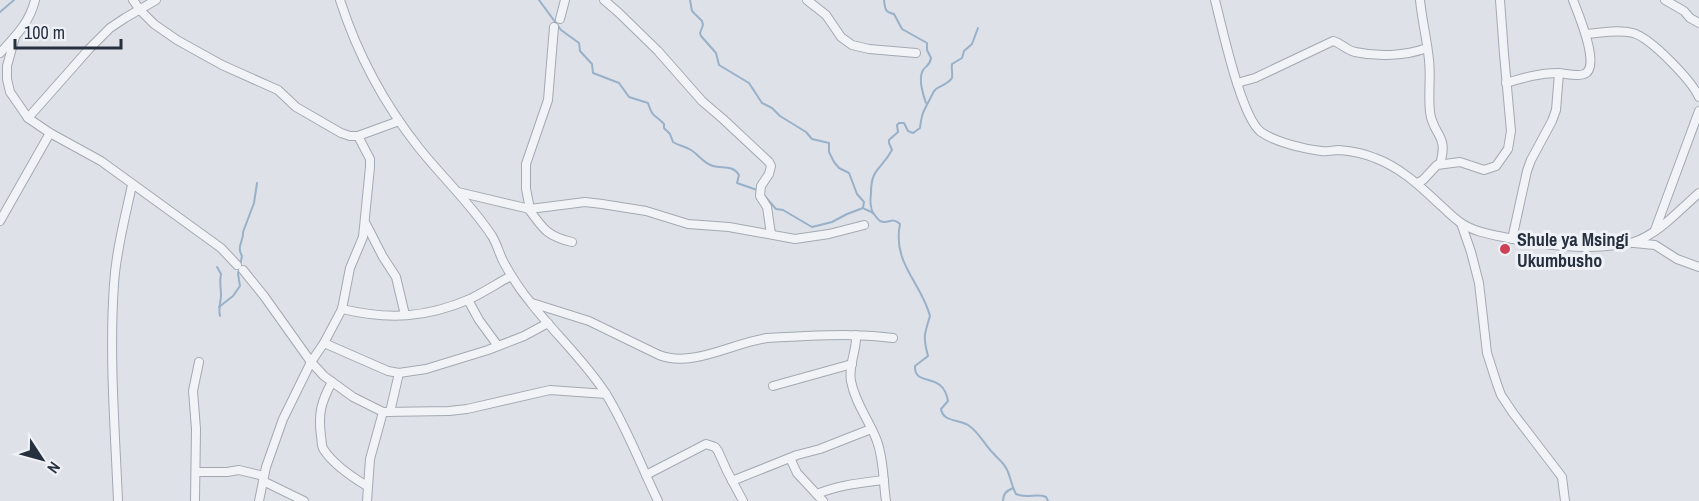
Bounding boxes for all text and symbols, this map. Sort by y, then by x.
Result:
scale bar [15,12,122,50]
text: 100 m [24,20,65,45]
place label: Shule ya Msingi Ukumbusho [1517,227,1629,273]
marker: Shule ya Msingi Ukumbusho [1498,242,1512,256]
north arrow [12,429,72,489]
text: N [42,458,66,478]

